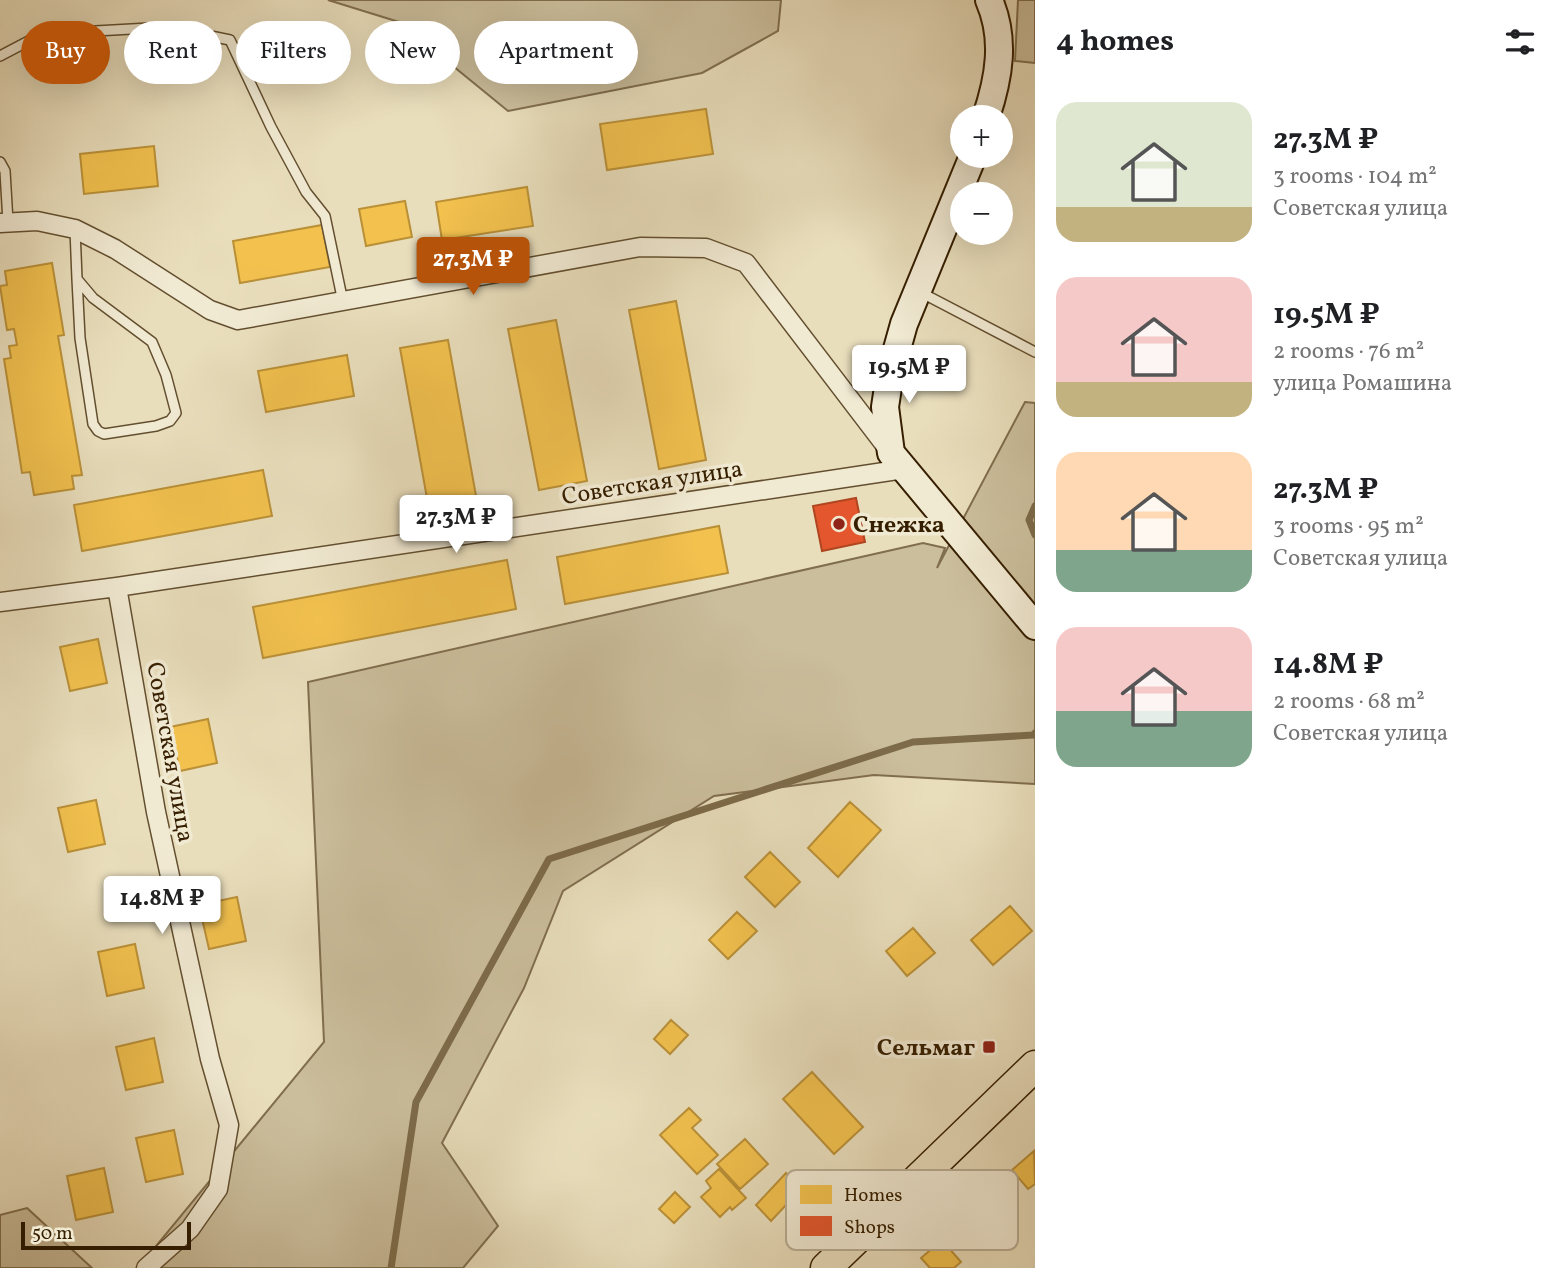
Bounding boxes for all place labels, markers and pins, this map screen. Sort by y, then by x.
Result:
pin: 27.3M ₽ [408,238,538,297]
pin: 19.5M ₽ [844,346,974,405]
pin: 27.3M ₽ [391,496,521,555]
place label: Снежка [853,509,945,543]
marker: Снежка [831,516,847,532]
pin: 14.8M ₽ [97,876,227,936]
place label: Сельмаг [877,1032,975,1066]
marker: Сельмаг [981,1039,997,1055]

